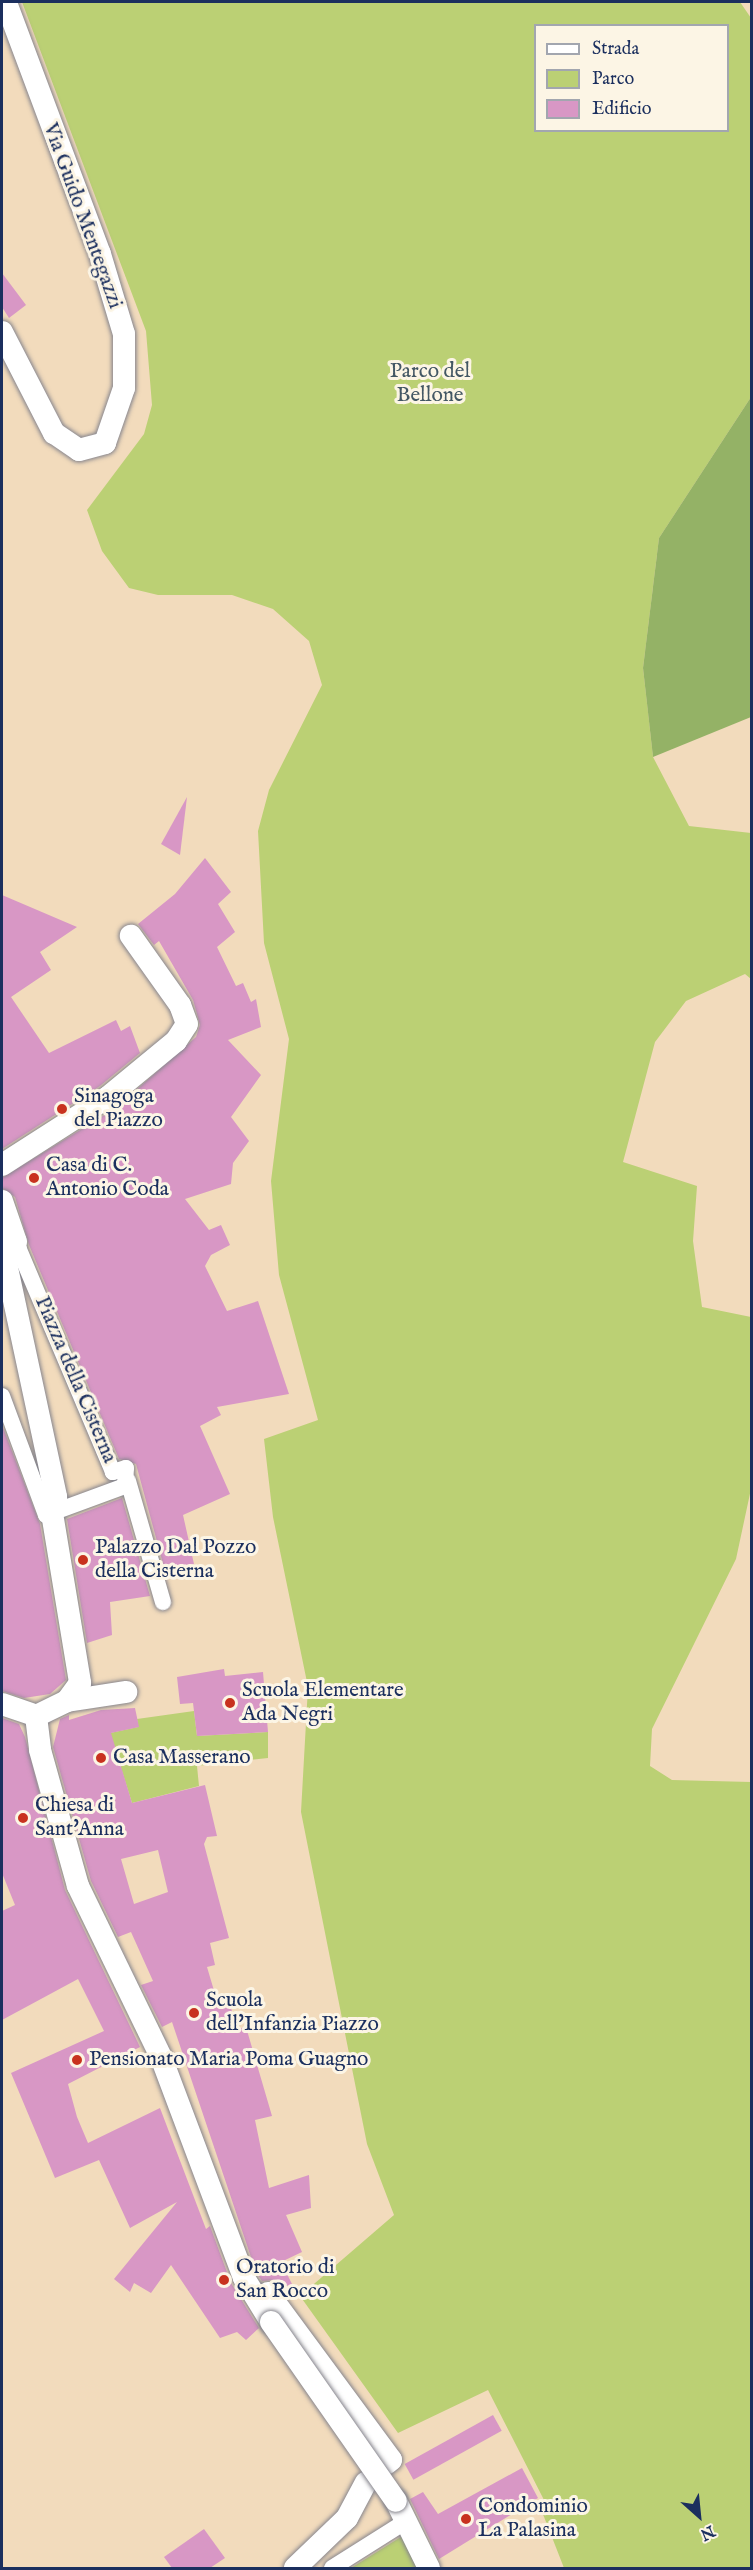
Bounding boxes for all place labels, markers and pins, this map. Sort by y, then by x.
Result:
place label: Sinagoga del Piazzo [74,1084,163,1134]
marker: Sinagoga del Piazzo [55,1102,69,1116]
place label: Casa di C. Antonio Coda [46,1153,169,1203]
marker: Casa di C. Antonio Coda [27,1171,41,1185]
place label: Palazzo Dal Pozzo della Cisterna [95,1535,256,1585]
marker: Palazzo Dal Pozzo della Cisterna [76,1553,90,1567]
place label: Scuola Elementare Ada Negri [242,1678,404,1728]
marker: Scuola Elementare Ada Negri [223,1696,237,1710]
place label: Casa Masserano [113,1745,251,1771]
marker: Casa Masserano [94,1751,108,1765]
place label: Chiesa di Sant'Anna [35,1793,124,1843]
marker: Chiesa di Sant'Anna [16,1811,30,1825]
place label: Scuola dell'Infanzia Piazzo [206,1988,379,2038]
marker: Scuola dell'Infanzia Piazzo [187,2006,201,2020]
place label: Pensionato Maria Poma Guagno [89,2047,368,2073]
marker: Pensionato Maria Poma Guagno [70,2053,84,2067]
place label: Oratorio di San Rocco [236,2255,335,2305]
marker: Oratorio di San Rocco [217,2273,231,2287]
place label: Condominio La Palasina [478,2494,588,2544]
marker: Condominio La Palasina [459,2512,473,2526]

